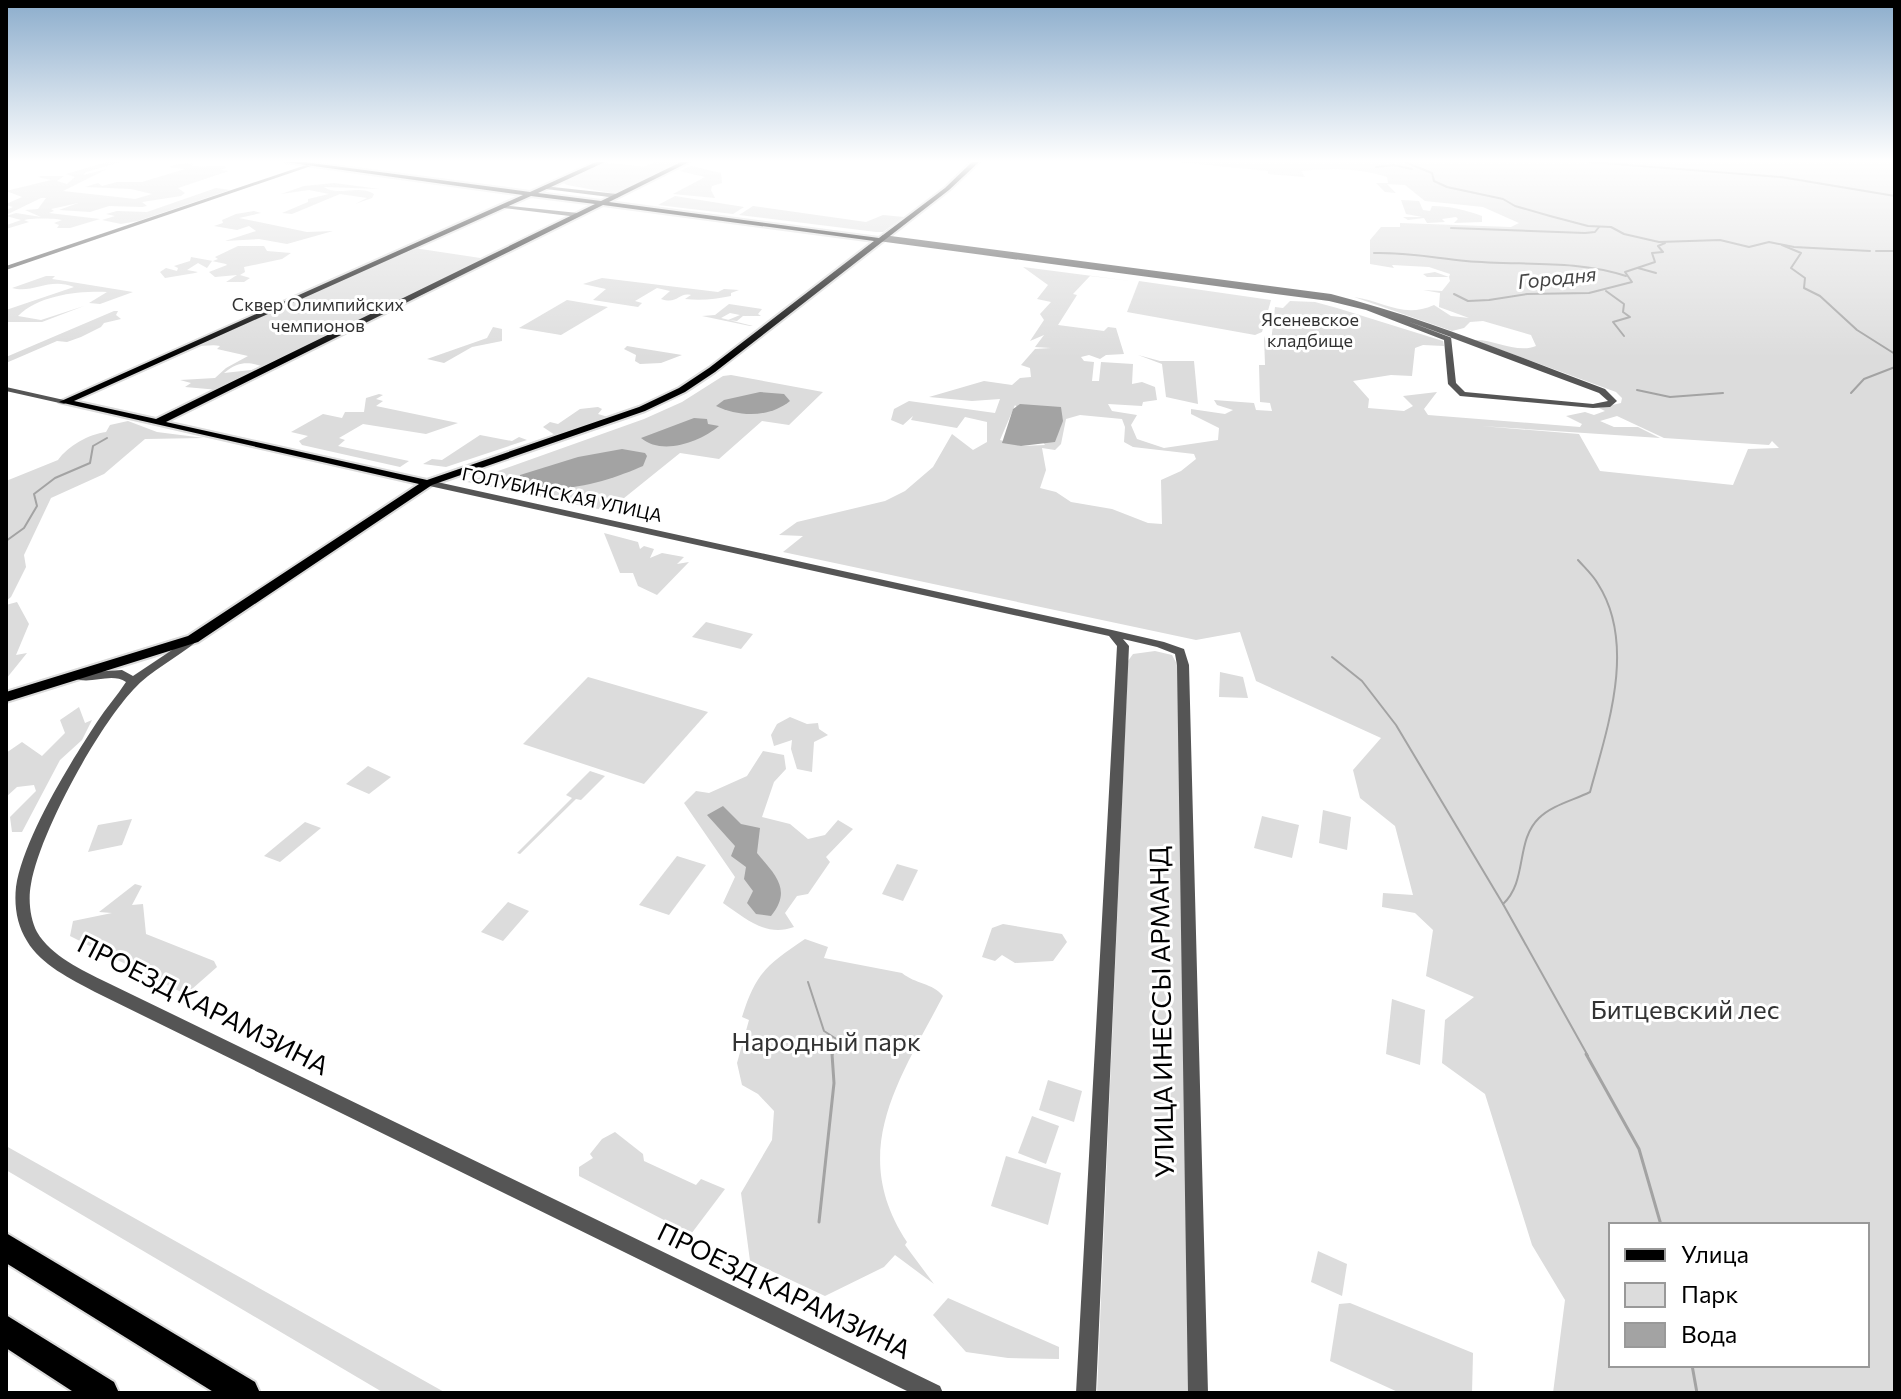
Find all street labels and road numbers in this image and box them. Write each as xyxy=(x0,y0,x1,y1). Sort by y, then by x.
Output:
street label: ГОЛУБИНСКАЯ УЛИЦА xyxy=(460,462,664,526)
street label: УЛИЦА ИНЕССЫ АРМАНД xyxy=(1142,846,1179,1178)
street label: ПРОЕЗД КАРАМЗИНА xyxy=(73,927,334,1081)
street label: ПРОЕЗД КАРАМЗИНА xyxy=(653,1215,916,1364)

